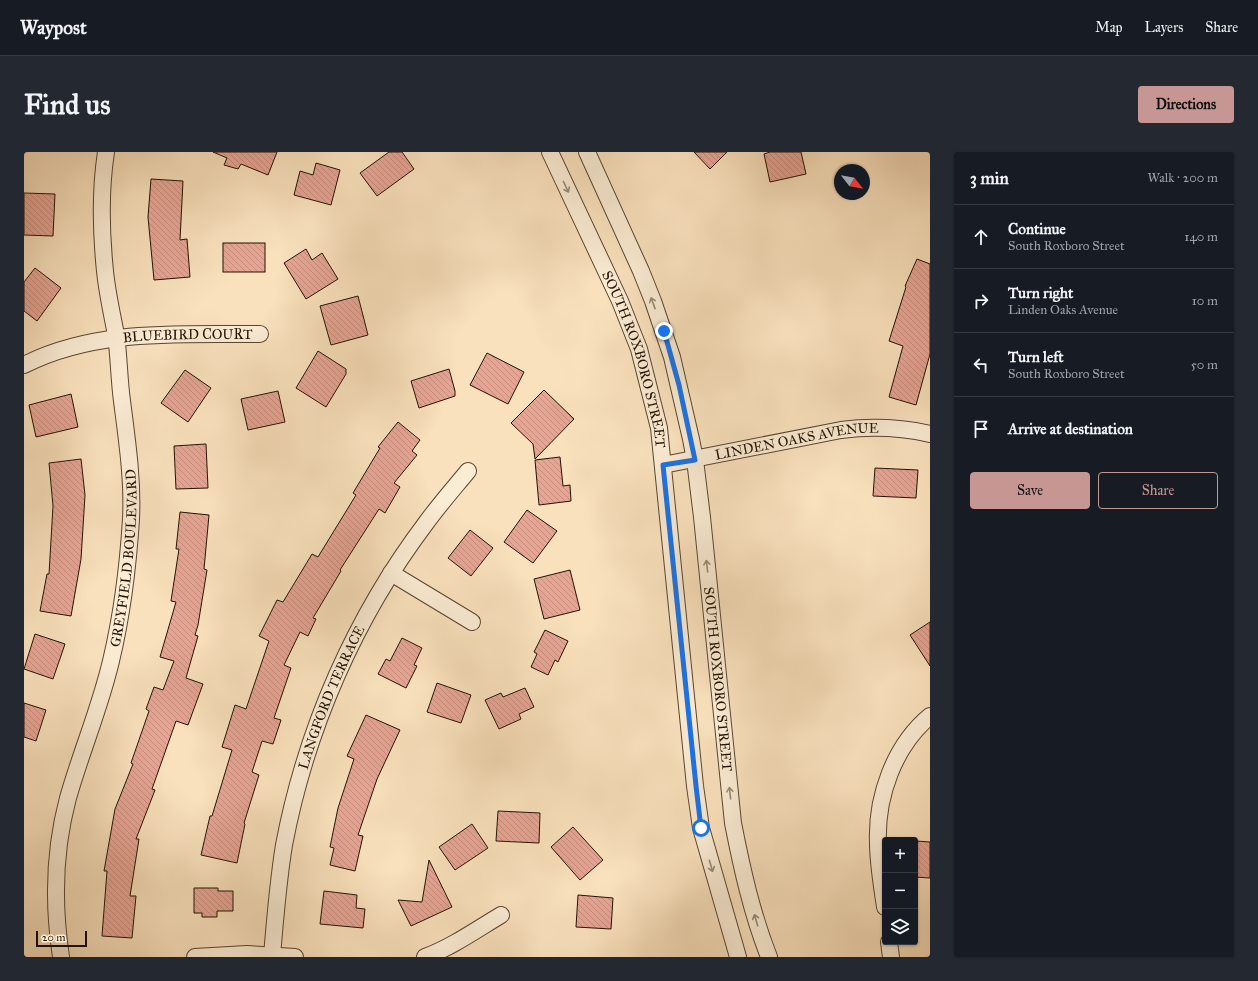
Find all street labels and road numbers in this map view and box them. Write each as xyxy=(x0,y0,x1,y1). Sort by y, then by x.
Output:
street label: SOUTH ROXBORO STREET xyxy=(599,268,669,449)
street label: BLUEBIRD COURT xyxy=(122,326,253,346)
street label: LINDEN OAKS AVENUE xyxy=(713,419,879,463)
street label: GREYFIELD BOULEVARD xyxy=(106,468,140,649)
street label: SOUTH ROXBORO STREET xyxy=(701,586,736,773)
street label: LANGFORD TERRACE xyxy=(294,623,368,771)

